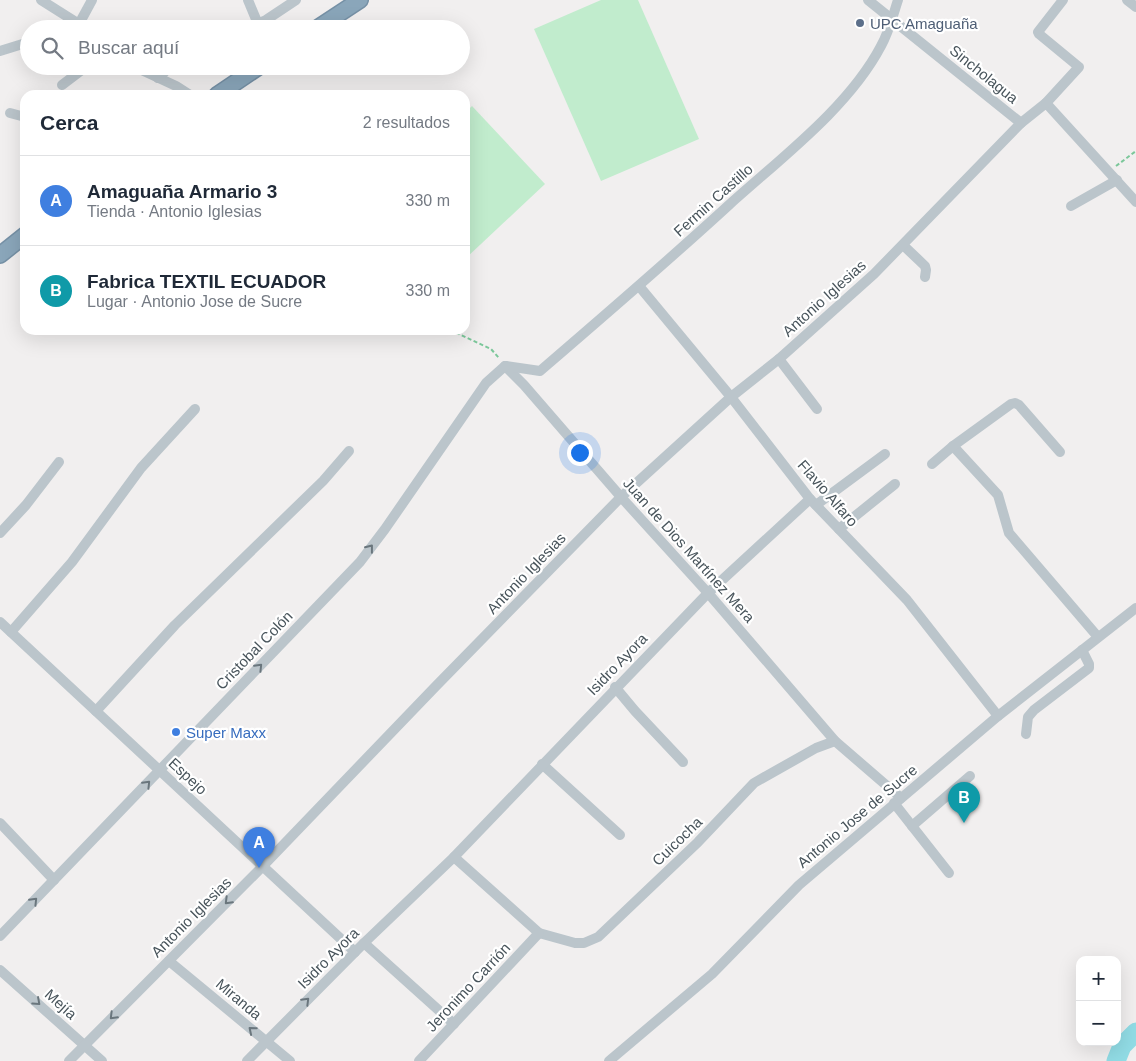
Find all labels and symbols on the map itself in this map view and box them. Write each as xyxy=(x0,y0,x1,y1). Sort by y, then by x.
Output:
place label: UPC Amaguaña xyxy=(870,15,978,32)
marker: UPC Amaguaña xyxy=(854,17,866,29)
street label: Sincholagua xyxy=(947,41,1022,107)
street label: Fermin Castillo xyxy=(670,160,756,240)
street label: Antonio Iglesias xyxy=(779,256,869,340)
your location xyxy=(567,440,593,466)
street label: Flavio Alfaro xyxy=(795,456,861,530)
street label: Juan de Dios Martínez Mera xyxy=(620,474,759,626)
street label: Antonio Iglesias xyxy=(483,529,569,617)
one-way arrow xyxy=(365,545,373,554)
street label: Cristobal Colón xyxy=(212,607,296,693)
street label: Isidro Ayora xyxy=(583,629,651,698)
one-way arrow xyxy=(253,663,262,672)
place label: Super Maxx xyxy=(186,724,267,741)
marker: Super Maxx xyxy=(170,726,182,738)
street label: Espejo xyxy=(165,754,211,798)
street label: Antonio Jose de Sucre xyxy=(794,761,920,871)
one-way arrow xyxy=(141,780,150,789)
pin: B xyxy=(948,782,980,823)
street label: Cuicocha xyxy=(649,813,706,869)
pin: A xyxy=(243,827,275,868)
street label: Antonio Iglesias xyxy=(148,874,234,960)
one-way arrow xyxy=(225,896,234,905)
one-way arrow xyxy=(28,897,37,906)
street label: Isidro Ayora xyxy=(294,924,362,992)
street label: Jeronimo Carrión xyxy=(423,939,513,1035)
street label: Miranda xyxy=(213,975,266,1023)
street label: Mejía xyxy=(42,985,81,1023)
one-way arrow xyxy=(31,997,40,1006)
one-way arrow xyxy=(300,998,309,1007)
one-way arrow xyxy=(110,1011,119,1020)
one-way arrow xyxy=(249,1027,258,1035)

